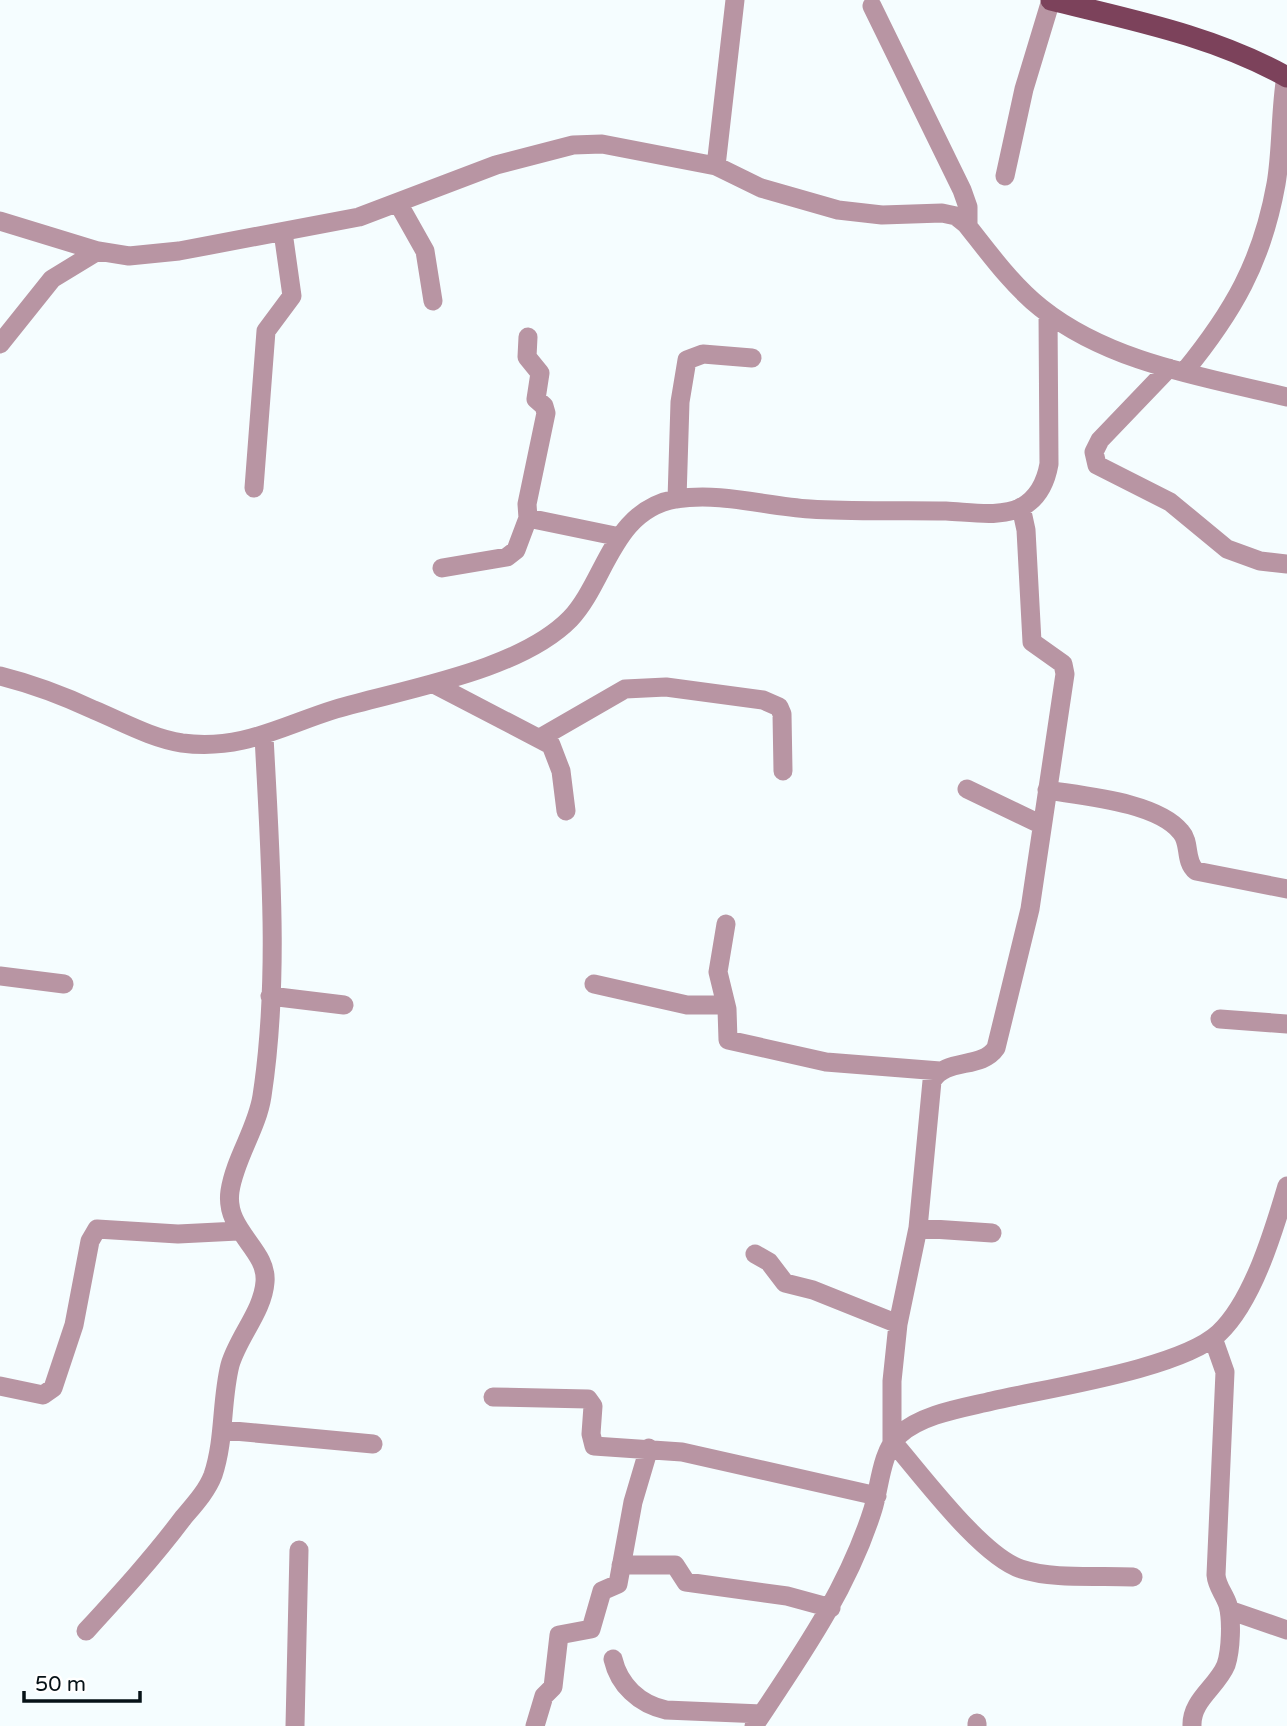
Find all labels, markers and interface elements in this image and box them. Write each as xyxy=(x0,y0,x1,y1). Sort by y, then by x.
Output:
scale bar xyxy=(24,1660,140,1704)
text: 50 m xyxy=(35,1672,86,1697)

